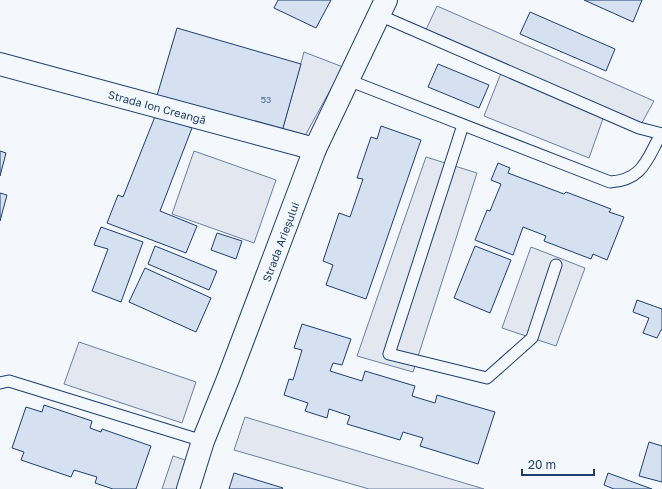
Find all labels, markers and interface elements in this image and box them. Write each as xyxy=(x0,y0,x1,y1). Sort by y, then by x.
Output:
street label: Strada Ion Creangă xyxy=(107,87,208,126)
house number: 53 xyxy=(261,94,271,105)
street label: Strada Arieșului xyxy=(259,200,301,283)
scale bar xyxy=(522,451,594,477)
text: 20 m xyxy=(528,457,556,472)

